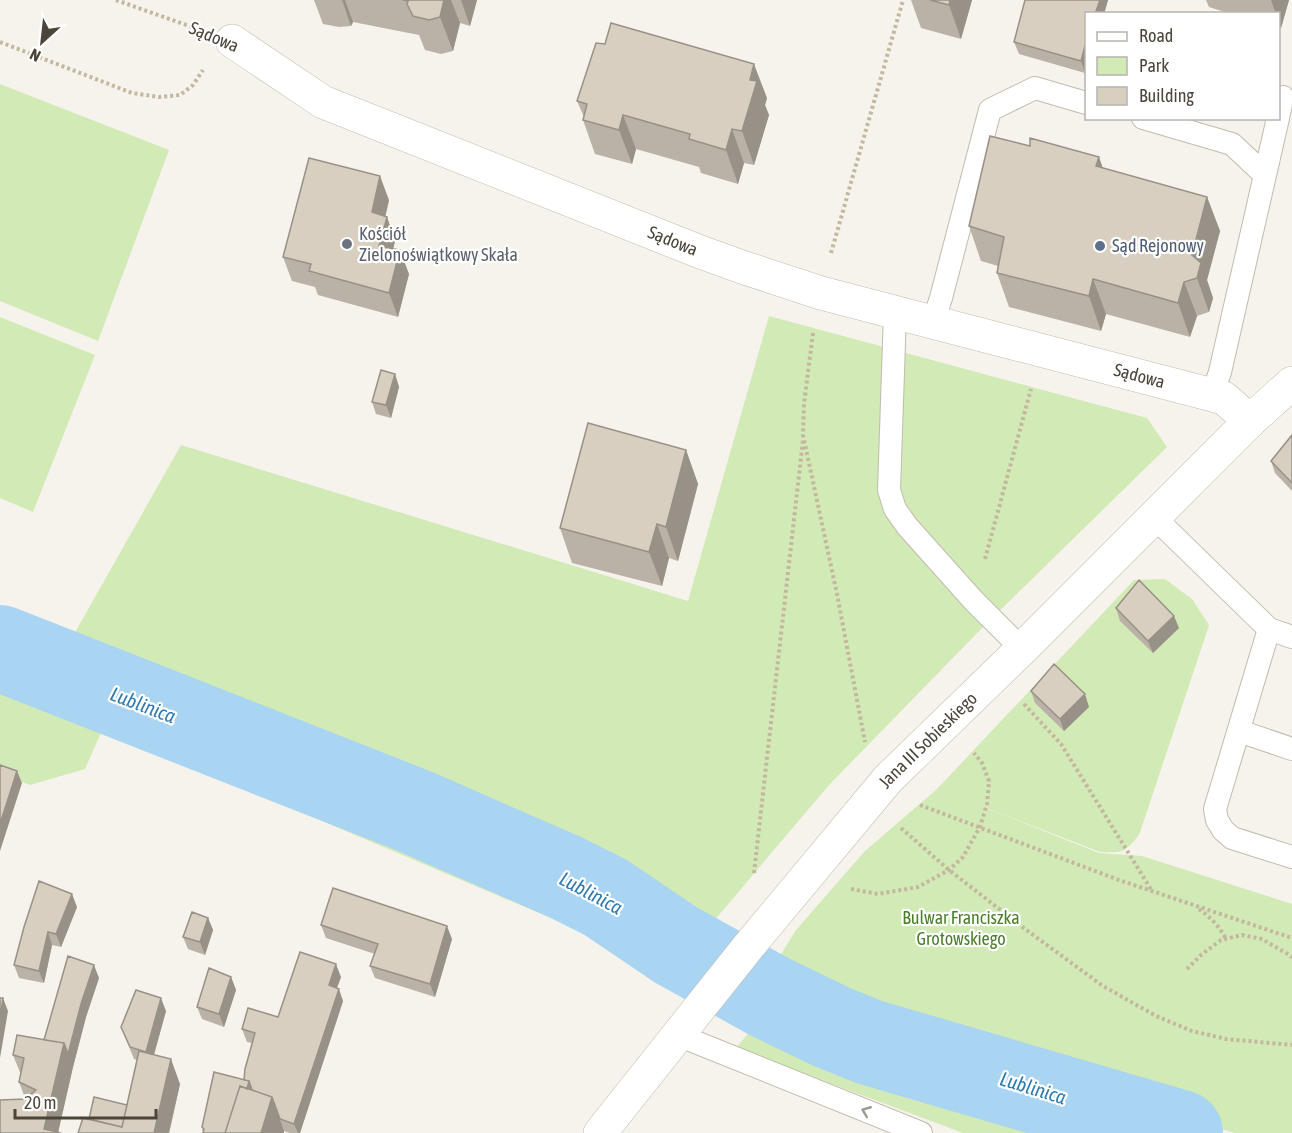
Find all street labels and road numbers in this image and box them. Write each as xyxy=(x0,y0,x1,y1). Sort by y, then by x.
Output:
street label: Sądowa xyxy=(186,17,242,56)
street label: Sądowa xyxy=(645,221,701,260)
street label: Sądowa xyxy=(1112,359,1167,392)
street label: Jana III Sobieskiego xyxy=(874,688,981,792)

